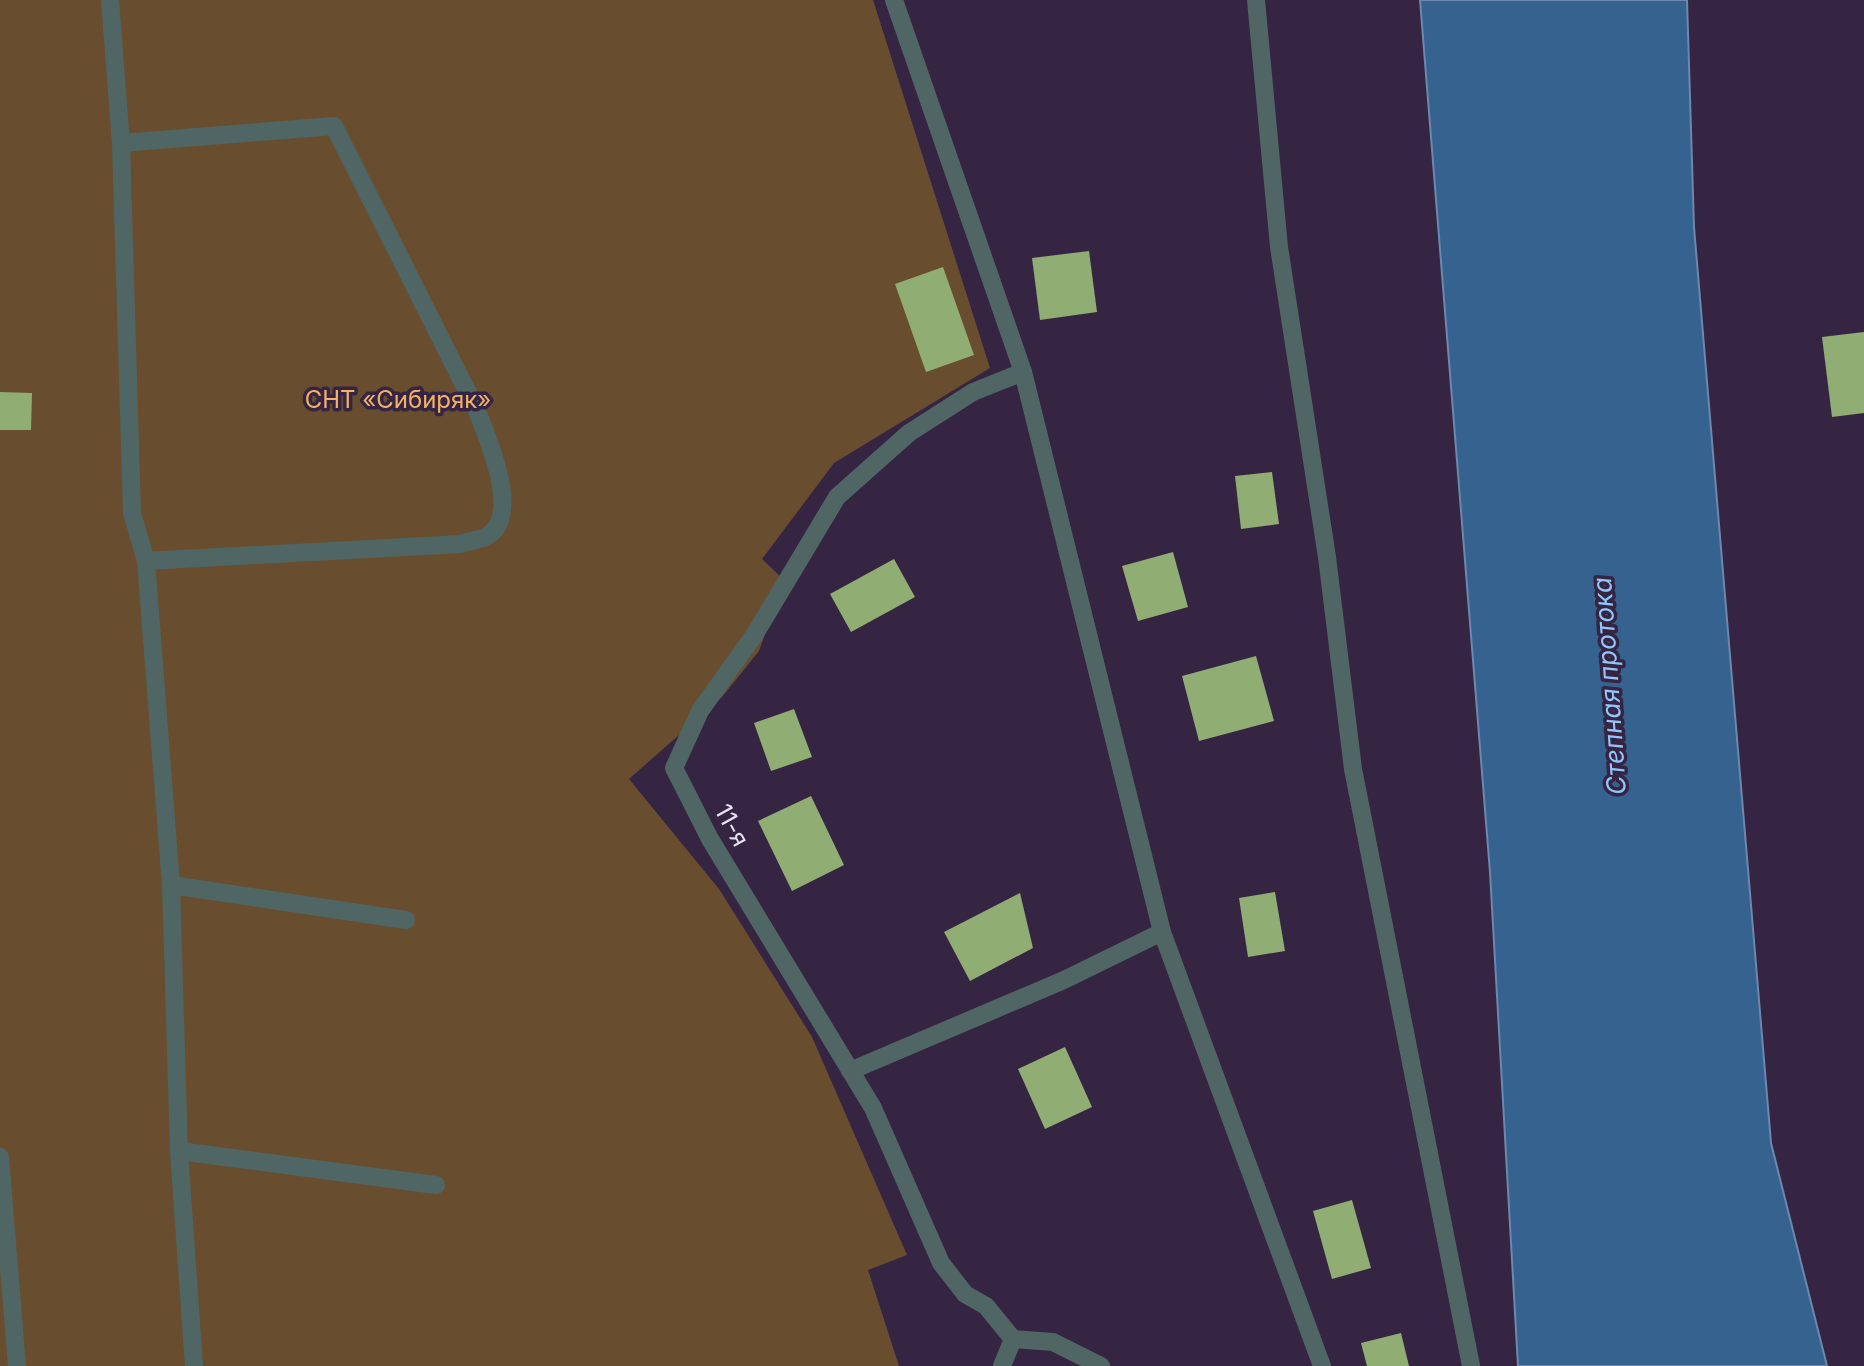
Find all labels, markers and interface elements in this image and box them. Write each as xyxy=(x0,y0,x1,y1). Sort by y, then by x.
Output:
park label: СНТ «Сибиряк» xyxy=(305,385,491,414)
water label: Степная протока xyxy=(1586,576,1632,796)
street label: 11-я xyxy=(709,799,755,851)

